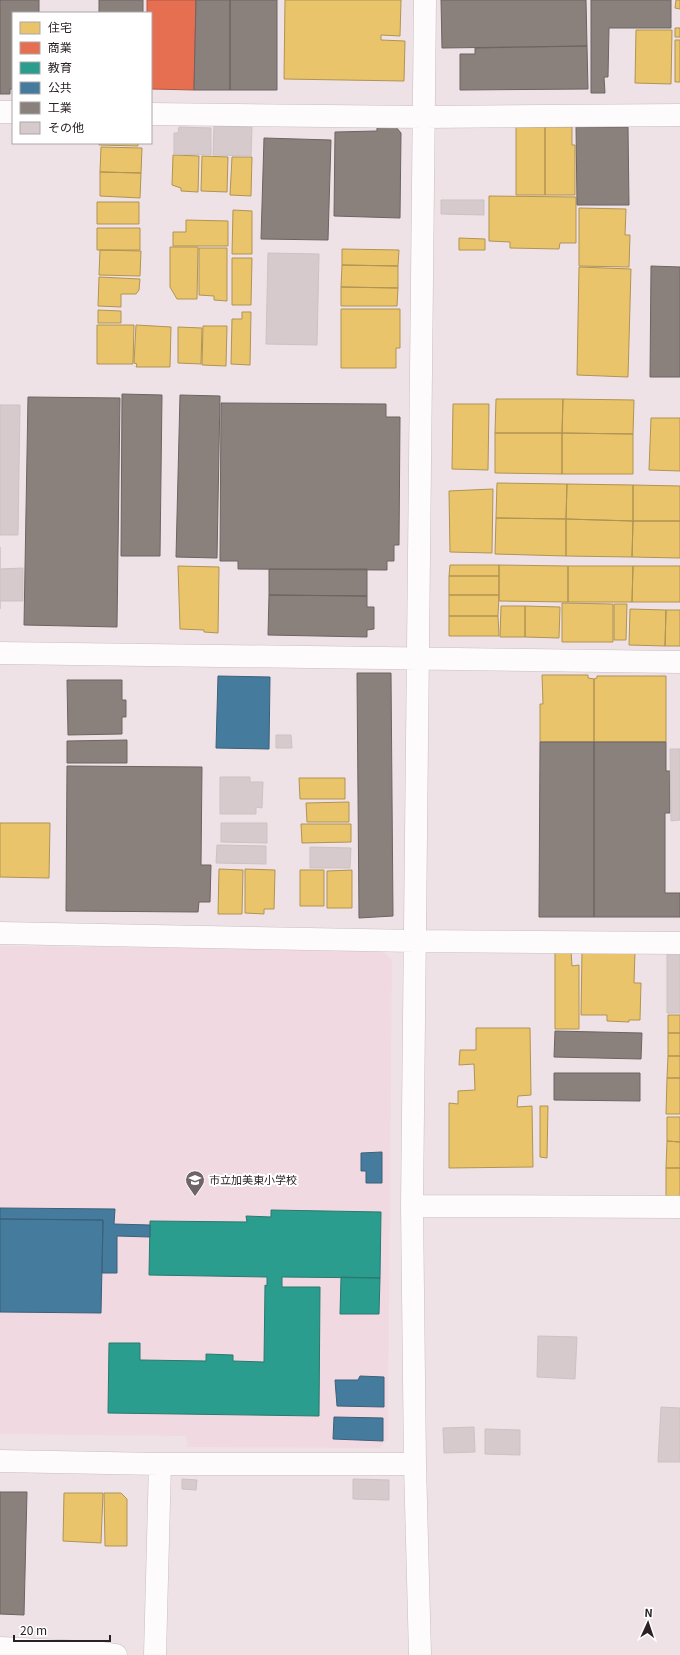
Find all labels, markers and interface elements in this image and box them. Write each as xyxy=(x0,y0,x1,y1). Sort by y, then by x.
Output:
legend xyxy=(12,12,152,144)
text: 住宅 xyxy=(48,18,72,35)
text: 商業 xyxy=(48,38,72,55)
text: 教育 xyxy=(48,58,72,75)
text: 公共 xyxy=(48,78,72,95)
text: 工業 xyxy=(48,98,72,115)
text: その他 xyxy=(48,118,84,135)
school or university icon: 市立加美東小学校 xyxy=(184,1169,206,1197)
place label: 市立加美東小学校 xyxy=(209,1171,297,1187)
north arrow xyxy=(628,1603,668,1643)
text: N xyxy=(644,1604,653,1620)
scale bar xyxy=(14,1617,110,1643)
text: 20 m xyxy=(20,1621,47,1638)

